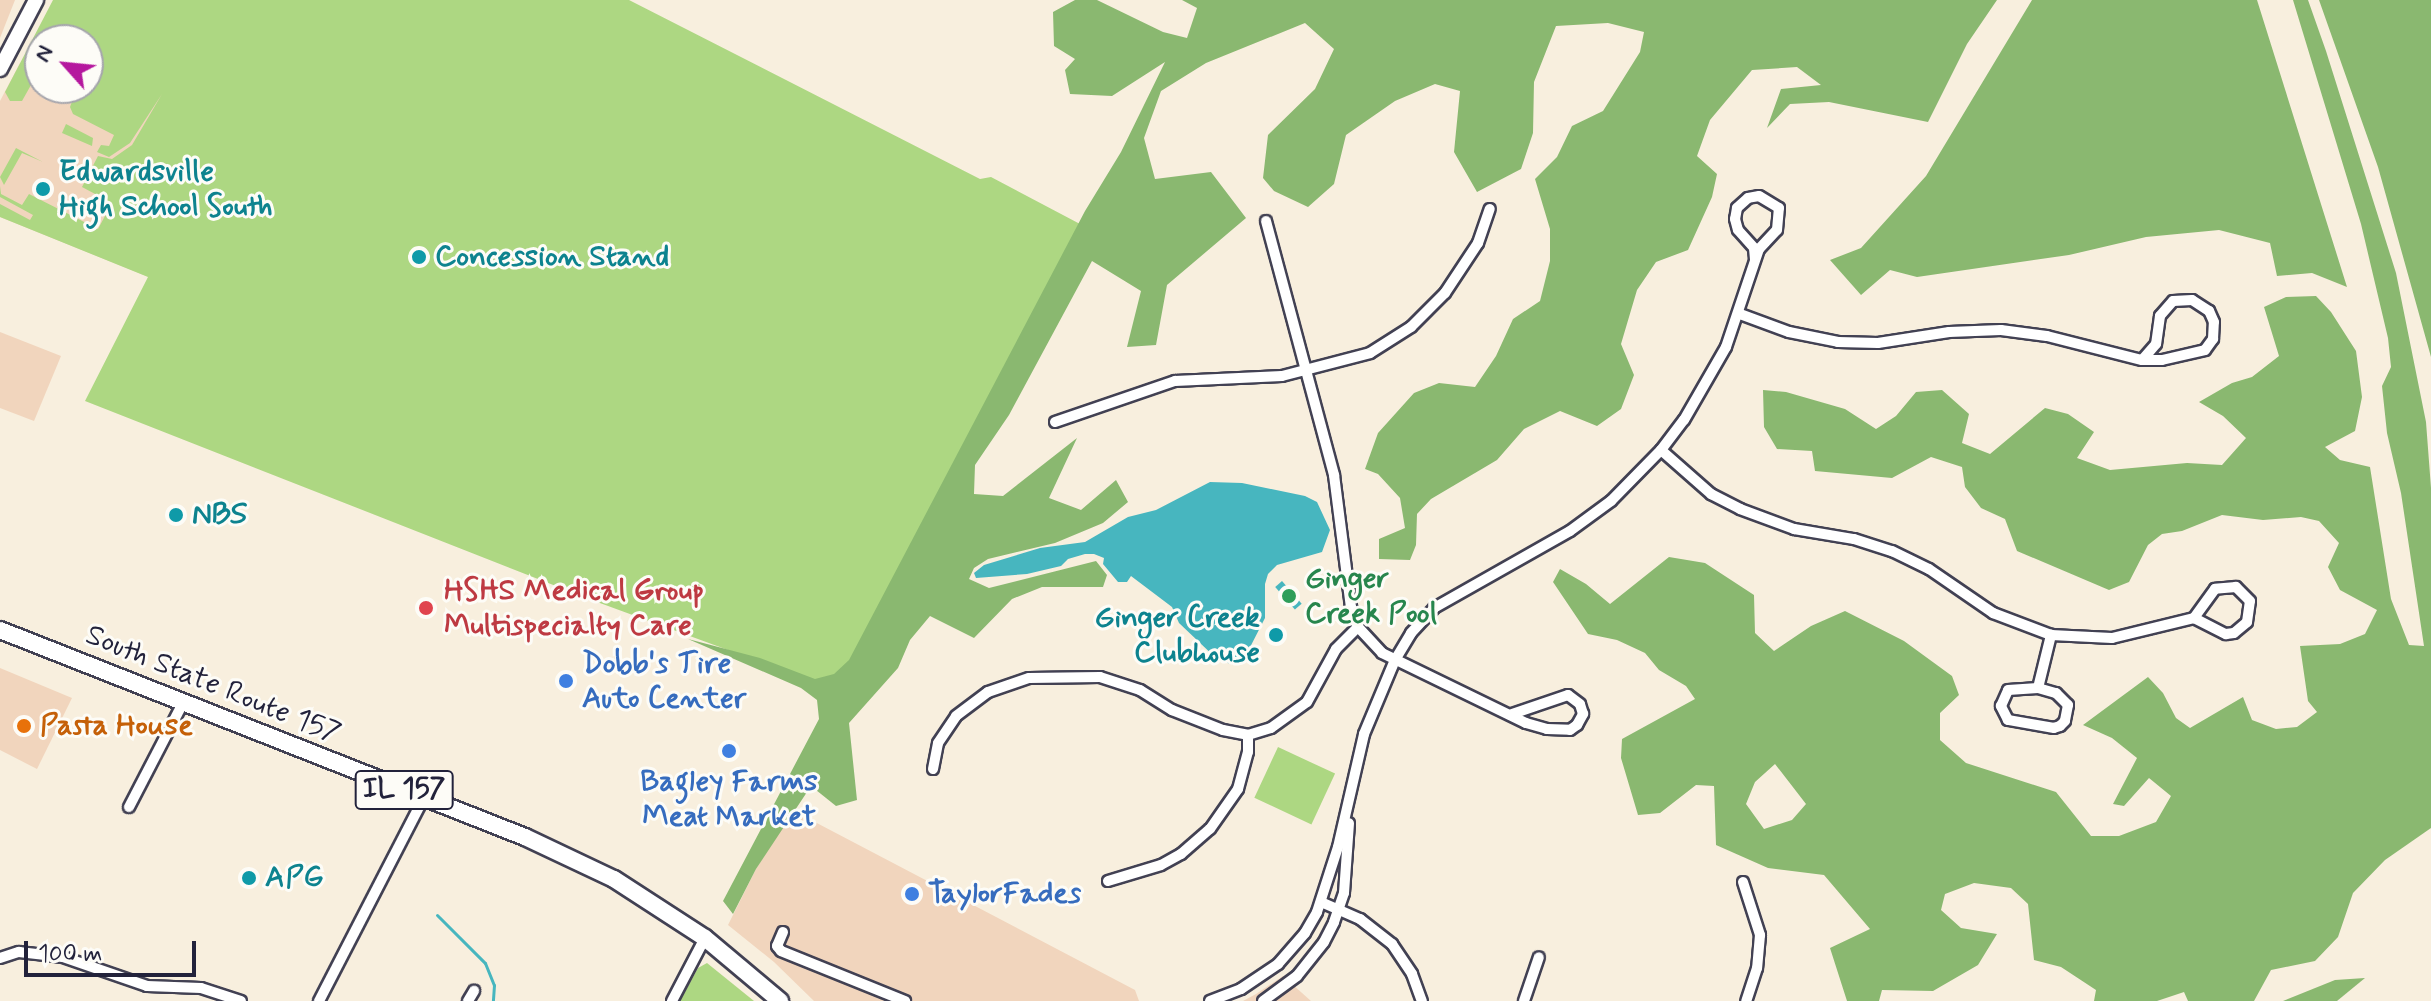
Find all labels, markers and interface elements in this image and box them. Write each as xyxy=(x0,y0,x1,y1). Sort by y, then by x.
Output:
north arrow xyxy=(24,24,104,104)
text: N xyxy=(29,41,60,67)
place label: Edwardsville High School South xyxy=(59,154,272,224)
marker: Edwardsville High School South xyxy=(34,180,52,198)
place label: Concession Stand xyxy=(435,239,669,275)
marker: Concession Stand xyxy=(410,248,428,266)
place label: NBS xyxy=(192,497,247,533)
marker: NBS xyxy=(167,506,185,524)
place label: Ginger Creek Pool xyxy=(1305,561,1434,632)
place label: HSHS Medical Group Multispecialty Care xyxy=(444,573,701,644)
marker: Ginger Creek Pool xyxy=(1280,587,1298,605)
marker: HSHS Medical Group Multispecialty Care xyxy=(415,597,437,619)
place label: Ginger Creek Clubhouse xyxy=(1093,600,1260,670)
street label: South State Route 157 xyxy=(81,618,345,752)
marker: Ginger Creek Clubhouse xyxy=(1267,626,1285,644)
place label: Dobb's Tire Auto Center xyxy=(582,646,741,716)
marker: Dobb's Tire Auto Center xyxy=(557,672,575,690)
place label: Pasta House xyxy=(40,708,187,744)
marker: Pasta House xyxy=(15,717,33,735)
marker: Bagley Farms Meat Market xyxy=(720,742,738,760)
place label: Bagley Farms Meat Market xyxy=(639,764,819,834)
road number: IL 157 xyxy=(354,766,454,814)
place label: APG xyxy=(265,860,323,896)
marker: APG xyxy=(240,869,258,887)
place label: TaylorFades xyxy=(928,876,1081,912)
marker: TaylorFades xyxy=(903,885,921,903)
scale bar xyxy=(28,925,200,975)
text: 100 m xyxy=(38,939,102,970)

